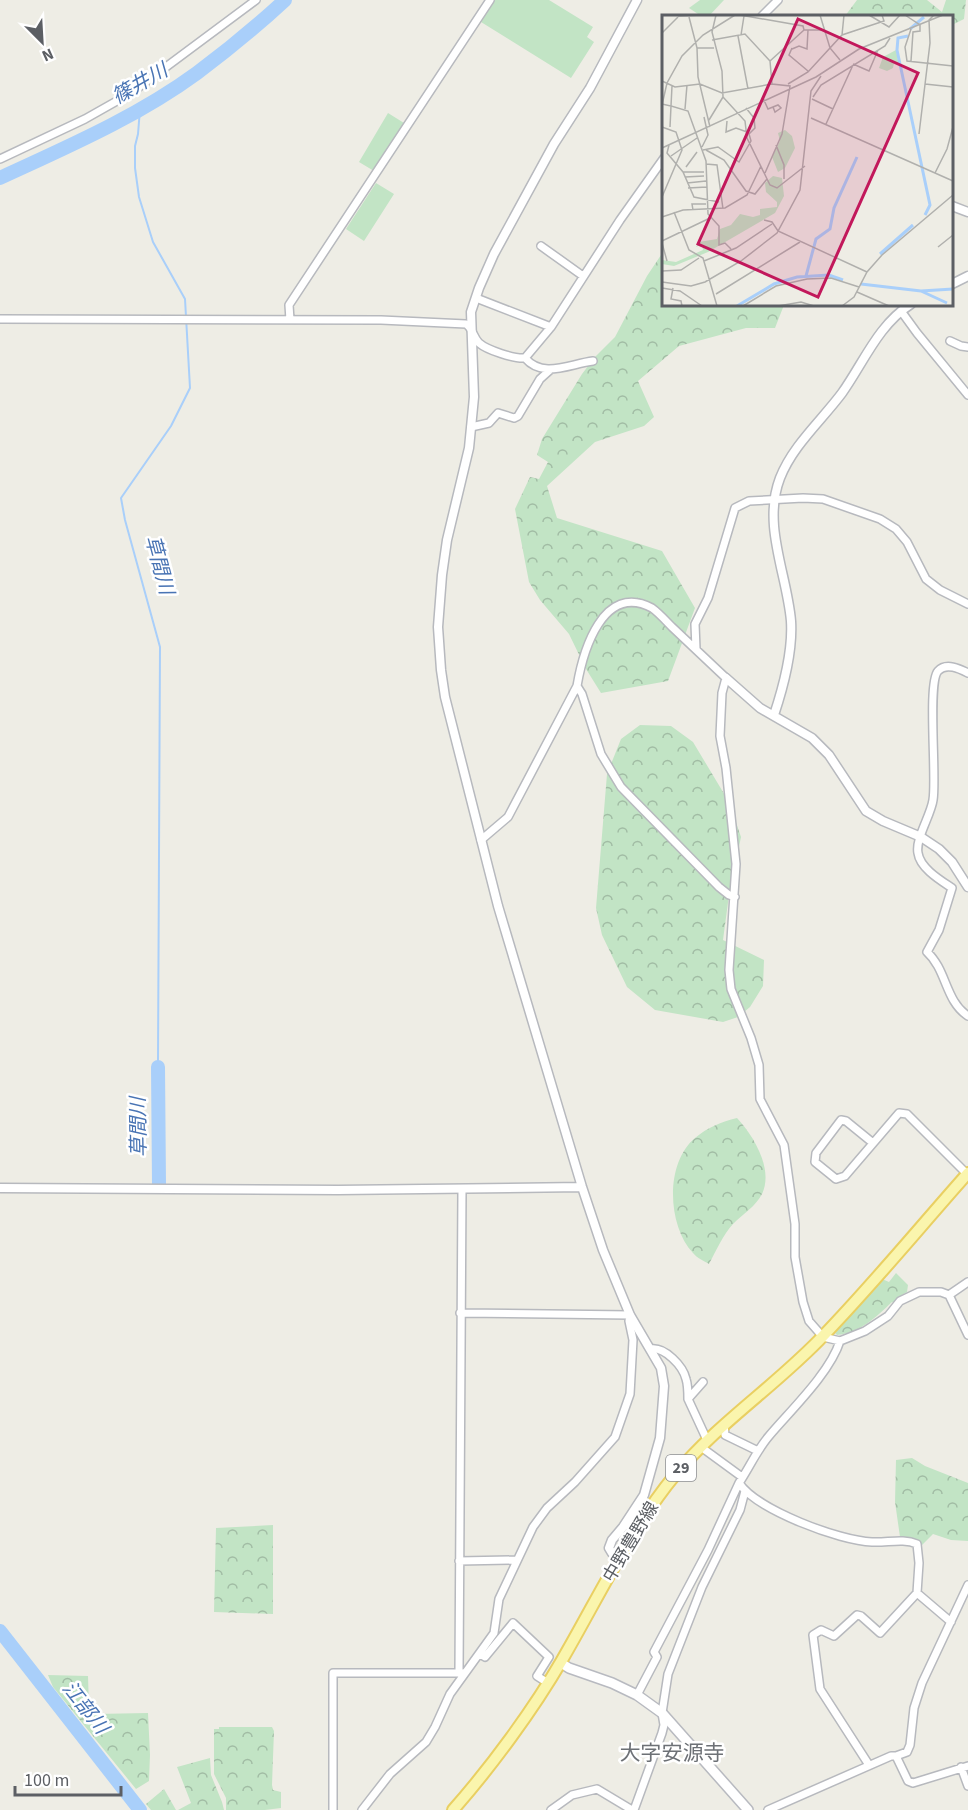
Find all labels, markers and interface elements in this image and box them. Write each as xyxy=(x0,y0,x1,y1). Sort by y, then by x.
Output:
north arrow xyxy=(12,12,72,72)
inset map xyxy=(662,15,953,306)
text: N xyxy=(38,43,57,67)
water label: 篠井川 xyxy=(107,56,175,111)
water label: 草間川 xyxy=(138,532,181,600)
water label: 草間川 xyxy=(124,1095,154,1157)
road number: 29 xyxy=(666,1455,696,1481)
street label: 中野豊野線 xyxy=(597,1497,665,1587)
water label: 江部川 xyxy=(55,1676,116,1742)
district label: 大字安源寺 xyxy=(620,1738,725,1768)
scale bar xyxy=(15,1759,122,1797)
text: 100 m xyxy=(24,1768,69,1793)

